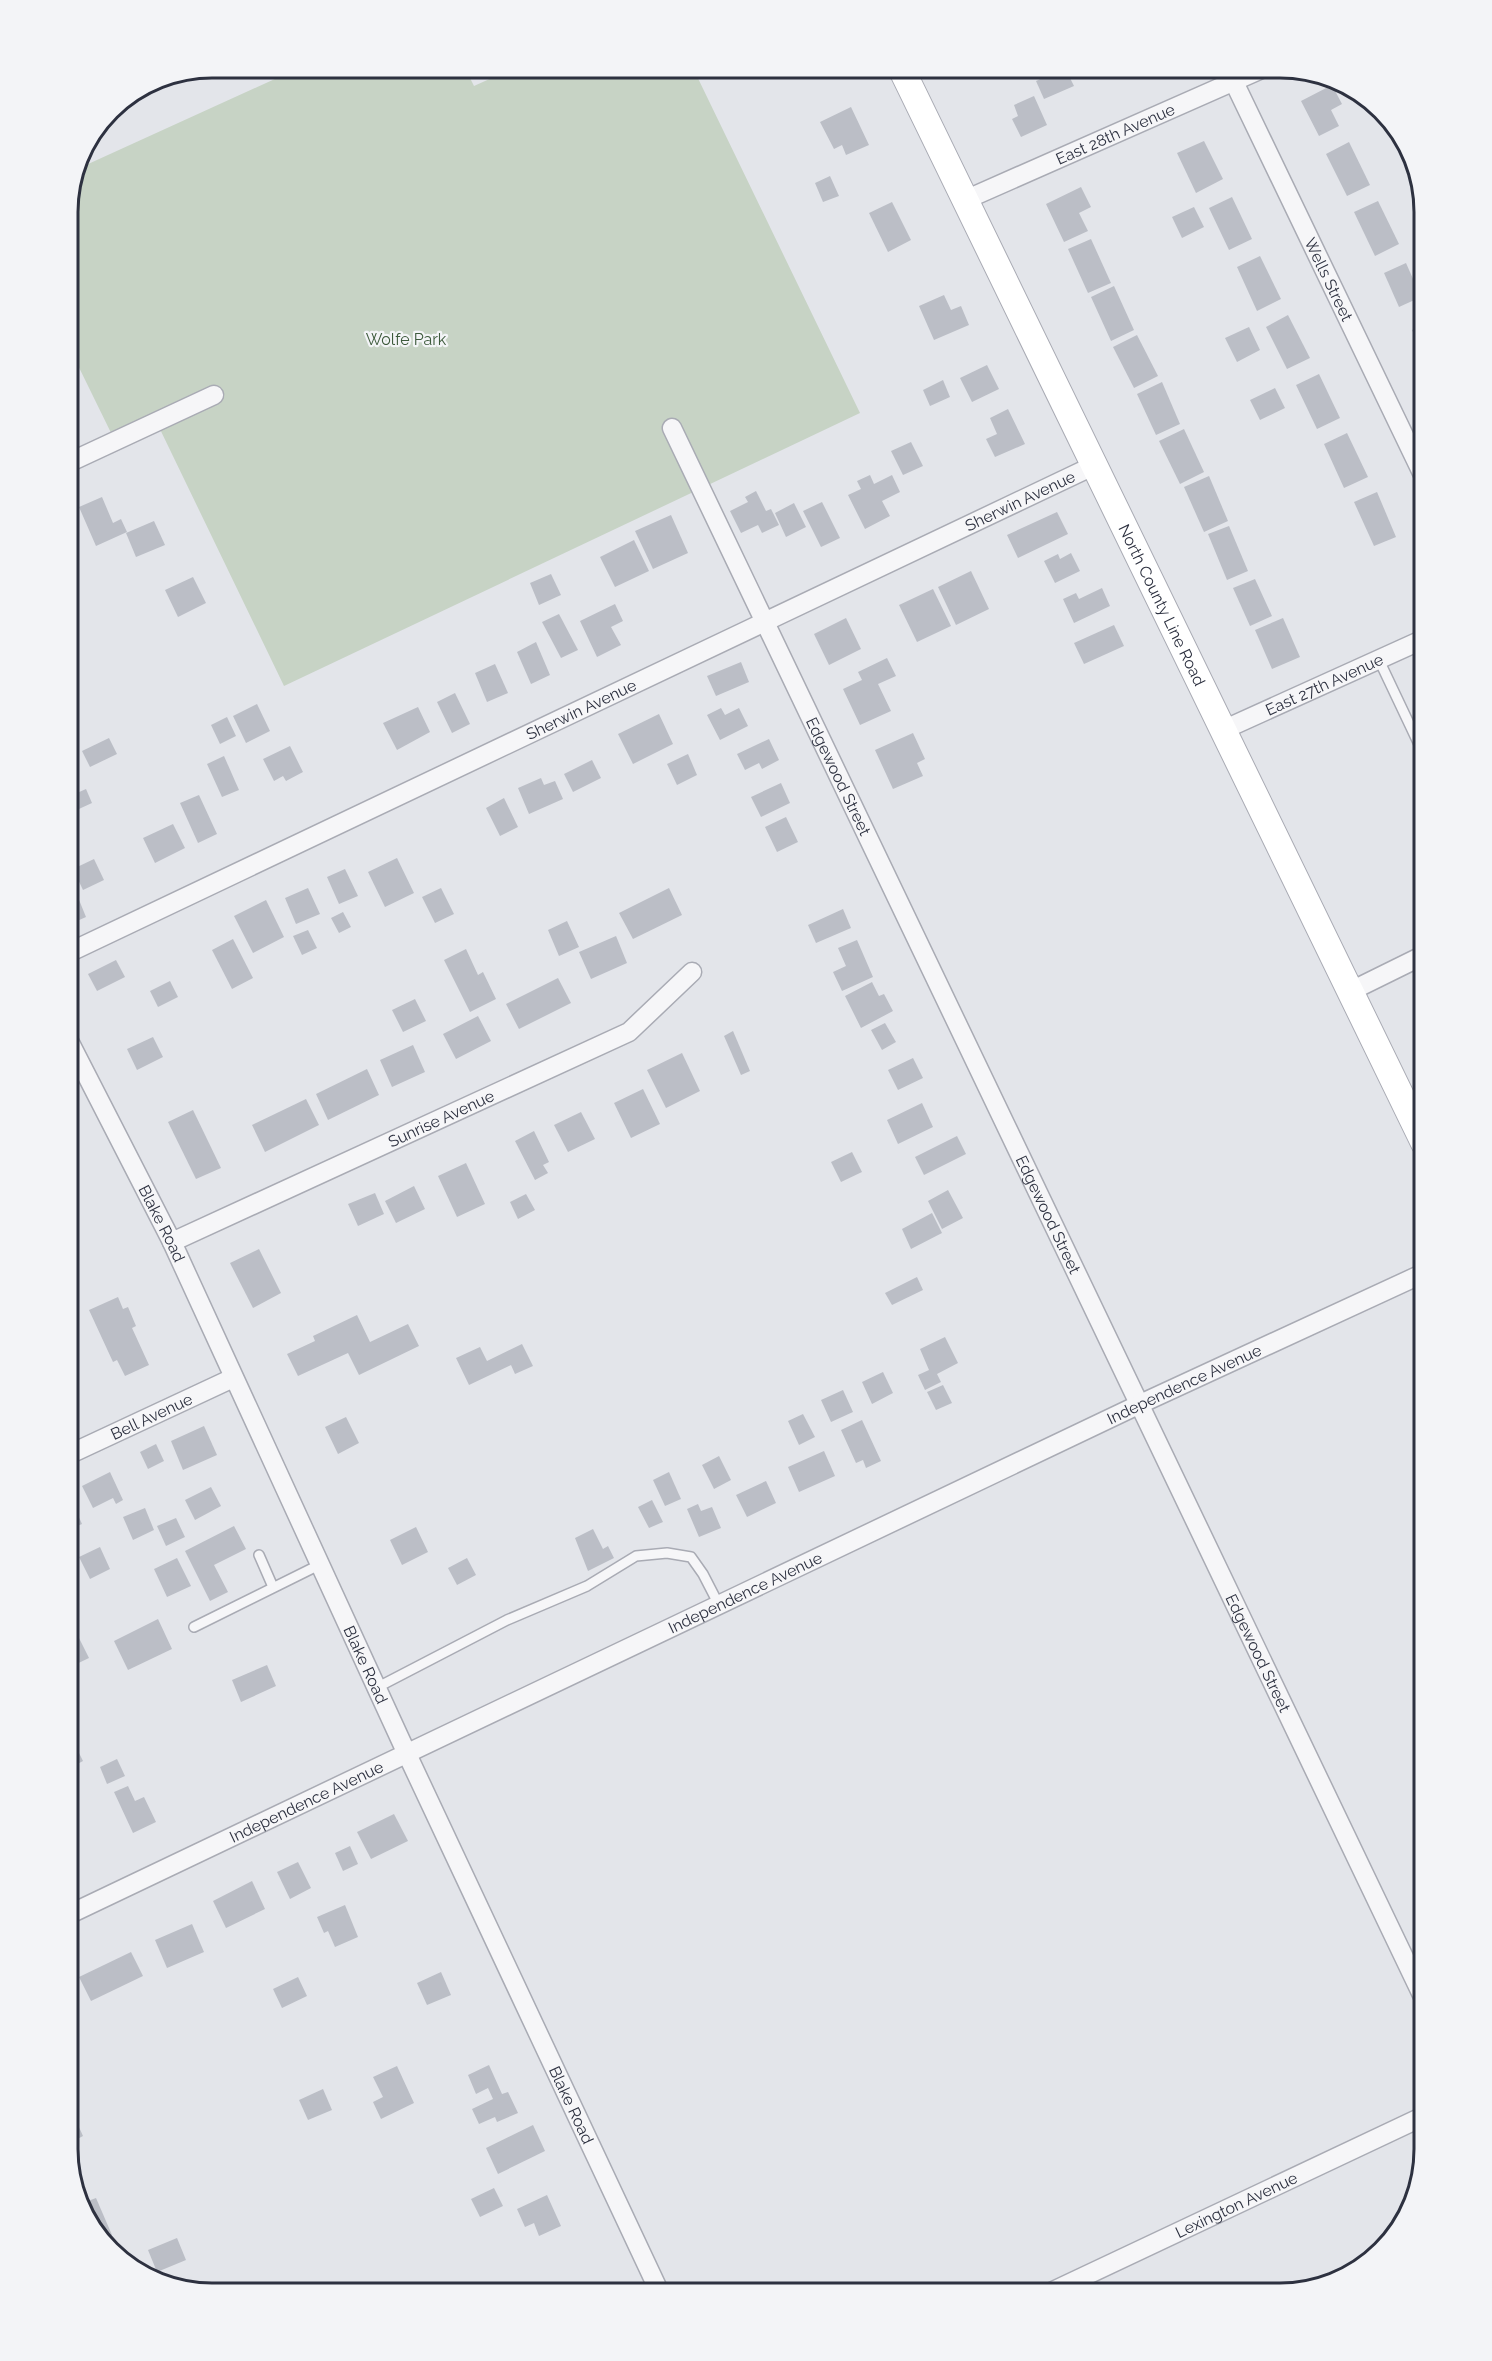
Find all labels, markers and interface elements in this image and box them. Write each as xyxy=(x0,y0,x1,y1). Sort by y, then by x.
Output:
street label: East 28th Avenue xyxy=(1053,99,1177,168)
street label: Wells Street xyxy=(1301,235,1357,325)
park label: Wolfe Park xyxy=(366,330,447,349)
street label: Sherwin Avenue xyxy=(962,466,1078,535)
street label: North County Line Road xyxy=(1115,521,1210,689)
street label: East 27th Avenue xyxy=(1262,649,1386,719)
street label: Sherwin Avenue xyxy=(523,675,639,743)
street label: Edgewood Street xyxy=(802,714,875,839)
street label: Sunrise Avenue xyxy=(385,1086,497,1151)
street label: Edgewood Street xyxy=(1012,1152,1085,1277)
street label: Blake Road xyxy=(135,1182,189,1265)
street label: Independence Avenue xyxy=(1104,1340,1264,1428)
street label: Bell Avenue xyxy=(107,1389,195,1443)
street label: Independence Avenue xyxy=(665,1548,825,1637)
street label: Edgewood Street xyxy=(1222,1591,1295,1716)
street label: Blake Road xyxy=(340,1623,392,1707)
street label: Independence Avenue xyxy=(226,1757,386,1846)
street label: Blake Road xyxy=(545,2063,598,2147)
street label: Lexington Avenue xyxy=(1172,2168,1300,2242)

